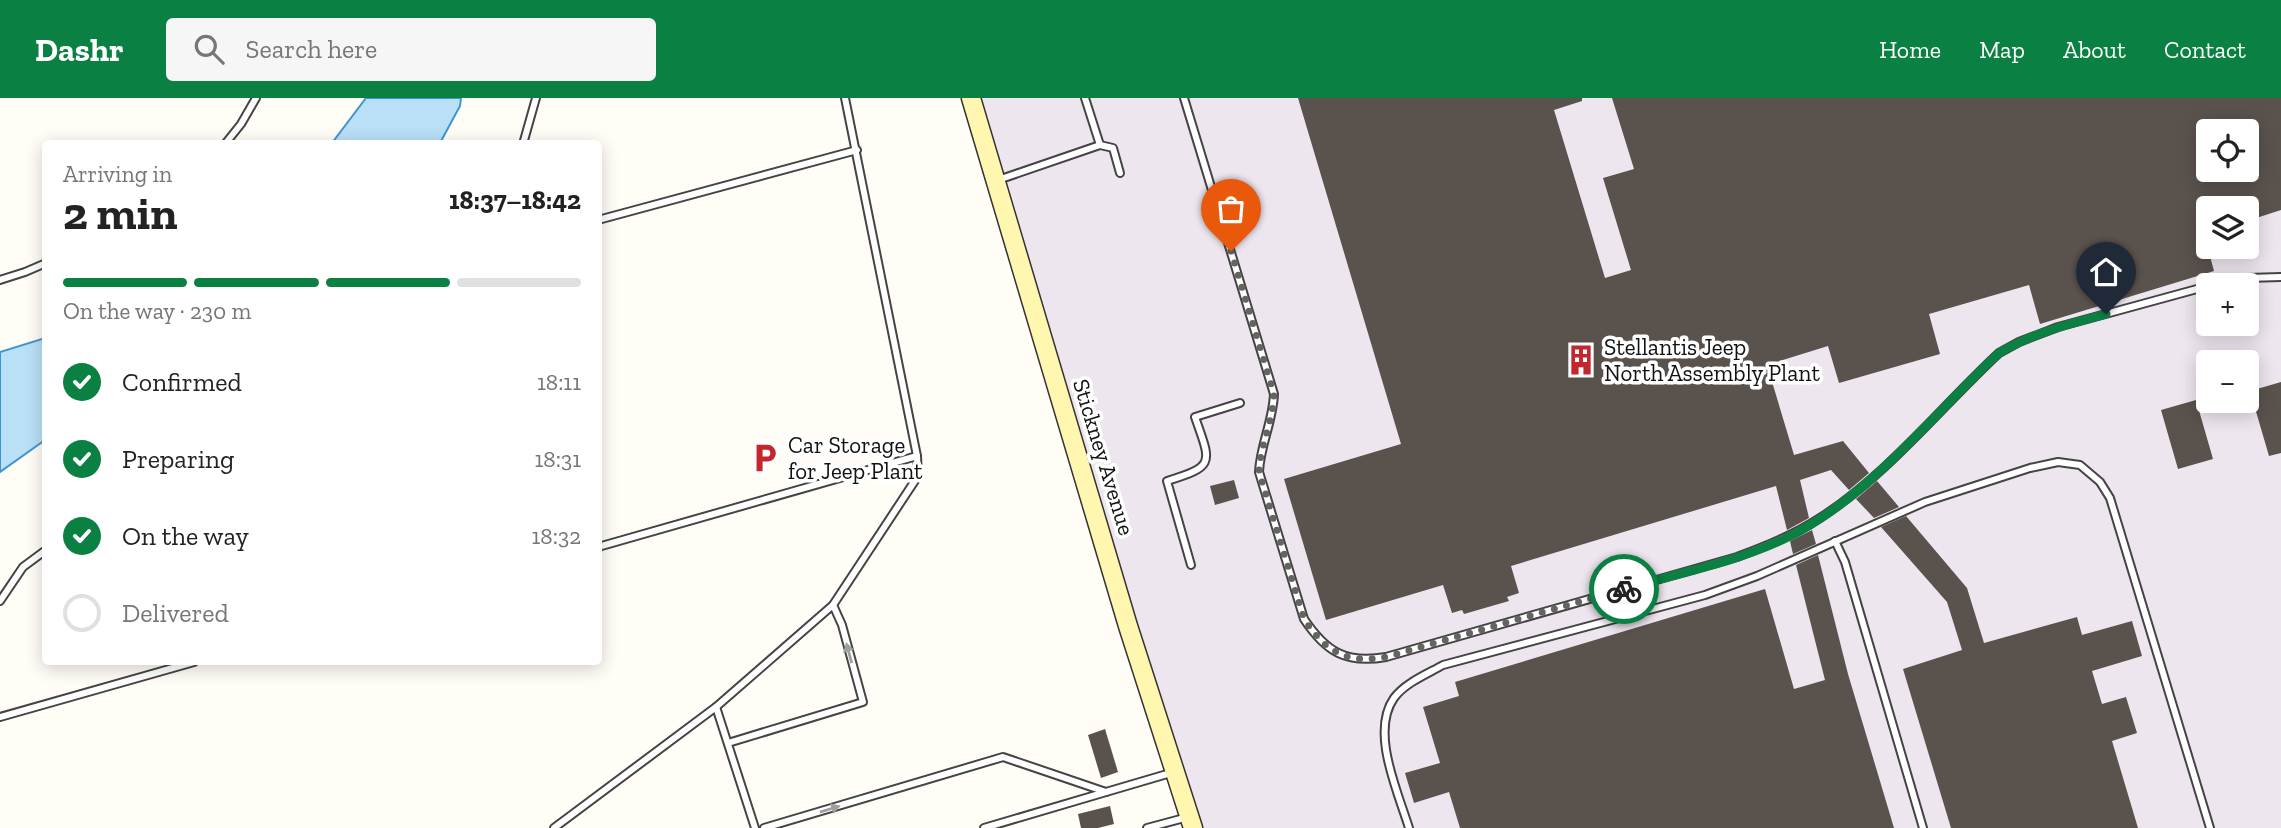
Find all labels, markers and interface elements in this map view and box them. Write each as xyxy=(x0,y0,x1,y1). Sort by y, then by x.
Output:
search box xyxy=(166,18,656,81)
text: Dashr xyxy=(35,30,124,69)
icon: search xyxy=(190,30,228,68)
text: Search here xyxy=(246,33,377,65)
text: Home xyxy=(1879,35,1941,64)
text: Map xyxy=(1979,35,2025,64)
text: About xyxy=(2063,35,2126,64)
text: Contact xyxy=(2164,35,2246,64)
map controls xyxy=(2196,119,2259,413)
button: locate xyxy=(2196,119,2259,182)
text: Arriving in xyxy=(63,160,172,188)
pin xyxy=(1201,179,1261,251)
text: 18:37–18:42 xyxy=(449,184,581,216)
text: 2 min xyxy=(63,186,178,241)
icon: bag xyxy=(1212,190,1250,228)
button: layers xyxy=(2196,196,2259,259)
pin xyxy=(2076,242,2136,314)
icon: home xyxy=(2087,253,2125,291)
button: + xyxy=(2196,273,2259,336)
text: On the way · 230 m xyxy=(63,297,251,325)
place label: Stellantis Jeep North Assembly Plant xyxy=(1604,333,1820,387)
building icon: Stellantis Jeep North Assembly Plant xyxy=(1564,343,1598,377)
button: − xyxy=(2196,350,2259,413)
icon: check xyxy=(63,363,101,401)
text: Confirmed xyxy=(122,366,242,398)
text: 18:11 xyxy=(537,368,581,396)
street label: Stickney Avenue xyxy=(1067,375,1141,539)
place label: Car Storage for Jeep Plant xyxy=(788,431,923,485)
icon: check xyxy=(63,440,101,478)
parking icon: Car Storage for Jeep Plant xyxy=(748,441,782,475)
text: Preparing xyxy=(122,443,234,475)
text: 18:31 xyxy=(535,445,581,473)
icon: check xyxy=(63,517,101,555)
text: On the way xyxy=(122,520,249,552)
text: 18:32 xyxy=(532,522,581,550)
courier xyxy=(1589,554,1659,624)
icon: bike xyxy=(1605,570,1643,608)
text: Delivered xyxy=(122,597,229,629)
one-way arrow xyxy=(843,642,854,664)
one-way arrow xyxy=(820,803,841,813)

